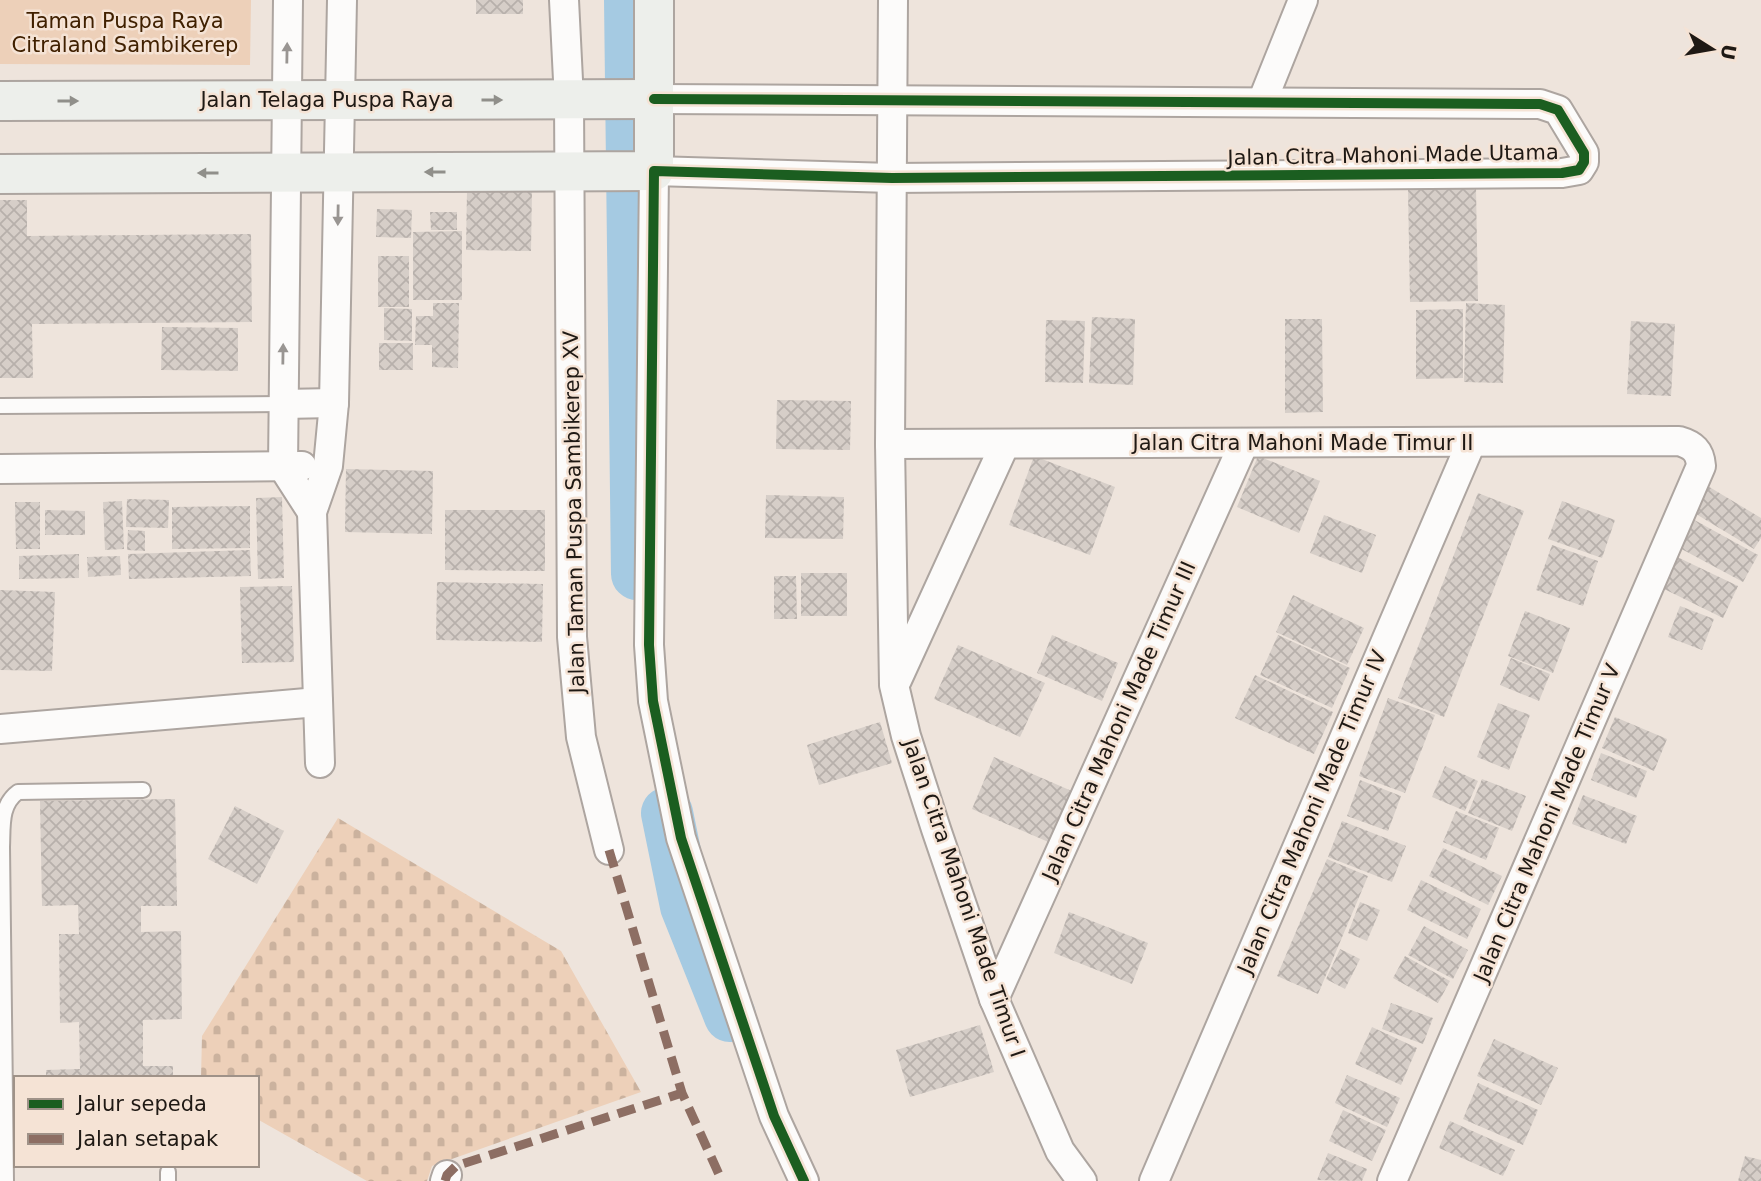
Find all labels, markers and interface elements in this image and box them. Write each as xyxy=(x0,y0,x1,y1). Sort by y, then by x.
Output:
park label: Taman Puspa Raya Citraland Sambikerep xyxy=(12,9,238,57)
north arrow xyxy=(1677,14,1747,84)
one-way arrow xyxy=(281,42,293,64)
text: U xyxy=(1716,43,1741,62)
street label: Jalan Telaga Puspa Raya xyxy=(198,88,454,112)
one-way arrow xyxy=(481,94,503,106)
one-way arrow xyxy=(57,95,79,107)
street label: Jalan Citra Mahoni Made Utama xyxy=(1225,140,1559,170)
one-way arrow xyxy=(424,166,446,178)
one-way arrow xyxy=(196,167,218,179)
one-way arrow xyxy=(333,204,344,226)
street label: Jalan Taman Puspa Sambikerep XV xyxy=(559,330,589,696)
one-way arrow xyxy=(277,343,289,365)
street label: Jalan Citra Mahoni Made Timur II xyxy=(1130,431,1474,455)
street label: Jalan Citra Mahoni Made Timur III xyxy=(1037,558,1201,886)
street label: Jalan Citra Mahoni Made Timur IV xyxy=(1232,646,1392,979)
street label: Jalan Citra Mahoni Made Timur V xyxy=(1468,660,1625,987)
street label: Jalan Citra Mahoni Made Timur I xyxy=(897,734,1030,1060)
legend xyxy=(14,1076,259,1167)
text: Jalur sepeda xyxy=(75,1092,207,1116)
text: Jalan setapak xyxy=(75,1127,219,1151)

